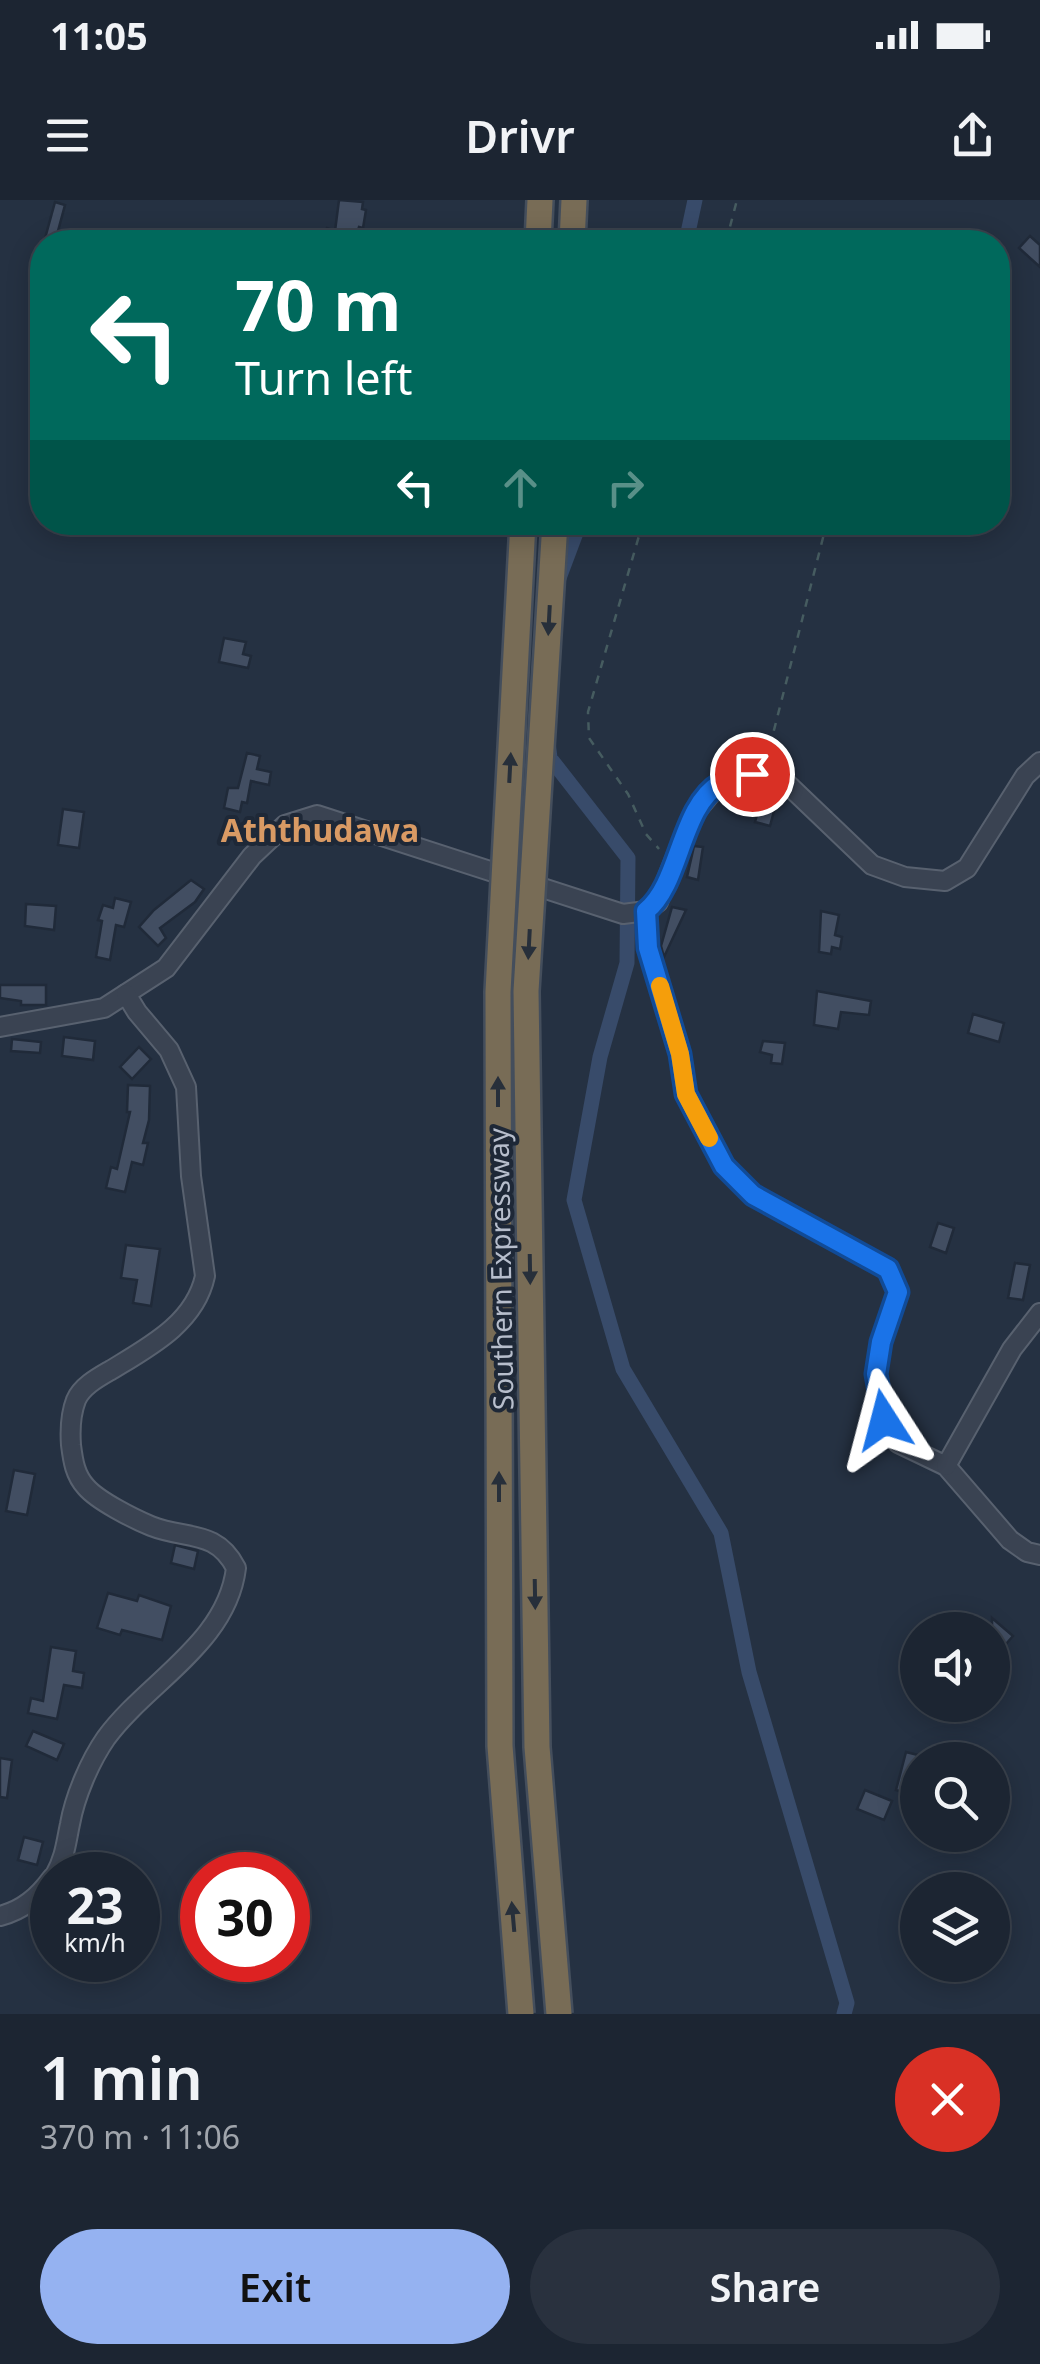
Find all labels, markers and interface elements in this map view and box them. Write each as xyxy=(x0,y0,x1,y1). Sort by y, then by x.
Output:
text: 11:05 xyxy=(50,9,148,61)
text: Drivr xyxy=(465,105,575,166)
icon: menu xyxy=(40,108,95,163)
icon: share xyxy=(945,108,1000,163)
text: 70 m xyxy=(235,256,402,352)
icon: left xyxy=(70,270,200,400)
text: Turn left xyxy=(235,347,412,408)
icon: left xyxy=(388,460,443,515)
icon: ahead xyxy=(493,460,548,515)
icon: right xyxy=(598,460,653,515)
one-way arrow xyxy=(541,604,557,636)
pin xyxy=(710,732,795,817)
icon: arrive xyxy=(725,747,780,802)
one-way arrow xyxy=(502,751,518,783)
district label: Aththudawa xyxy=(221,808,419,851)
one-way arrow xyxy=(521,929,537,961)
one-way arrow xyxy=(490,1076,506,1108)
street label: Southern Expressway xyxy=(479,1127,521,1410)
one-way arrow xyxy=(522,1254,538,1286)
position arrow xyxy=(832,1368,936,1472)
one-way arrow xyxy=(491,1471,507,1503)
one-way arrow xyxy=(527,1579,543,1611)
map controls xyxy=(900,1612,1010,1982)
button: sound xyxy=(900,1612,1010,1722)
button: search xyxy=(900,1742,1010,1852)
speed limit sign: 30 xyxy=(180,1852,310,1982)
text: 23 xyxy=(66,1871,124,1939)
button: layers xyxy=(900,1872,1010,1982)
one-way arrow xyxy=(505,1900,521,1932)
text: km/h xyxy=(64,1925,126,1959)
text: 1 min xyxy=(40,2036,203,2118)
button: close xyxy=(895,2047,1000,2152)
text: 370 m · 11:06 xyxy=(40,2115,240,2158)
button: Exit xyxy=(40,2229,510,2344)
button: Share xyxy=(530,2229,1000,2344)

